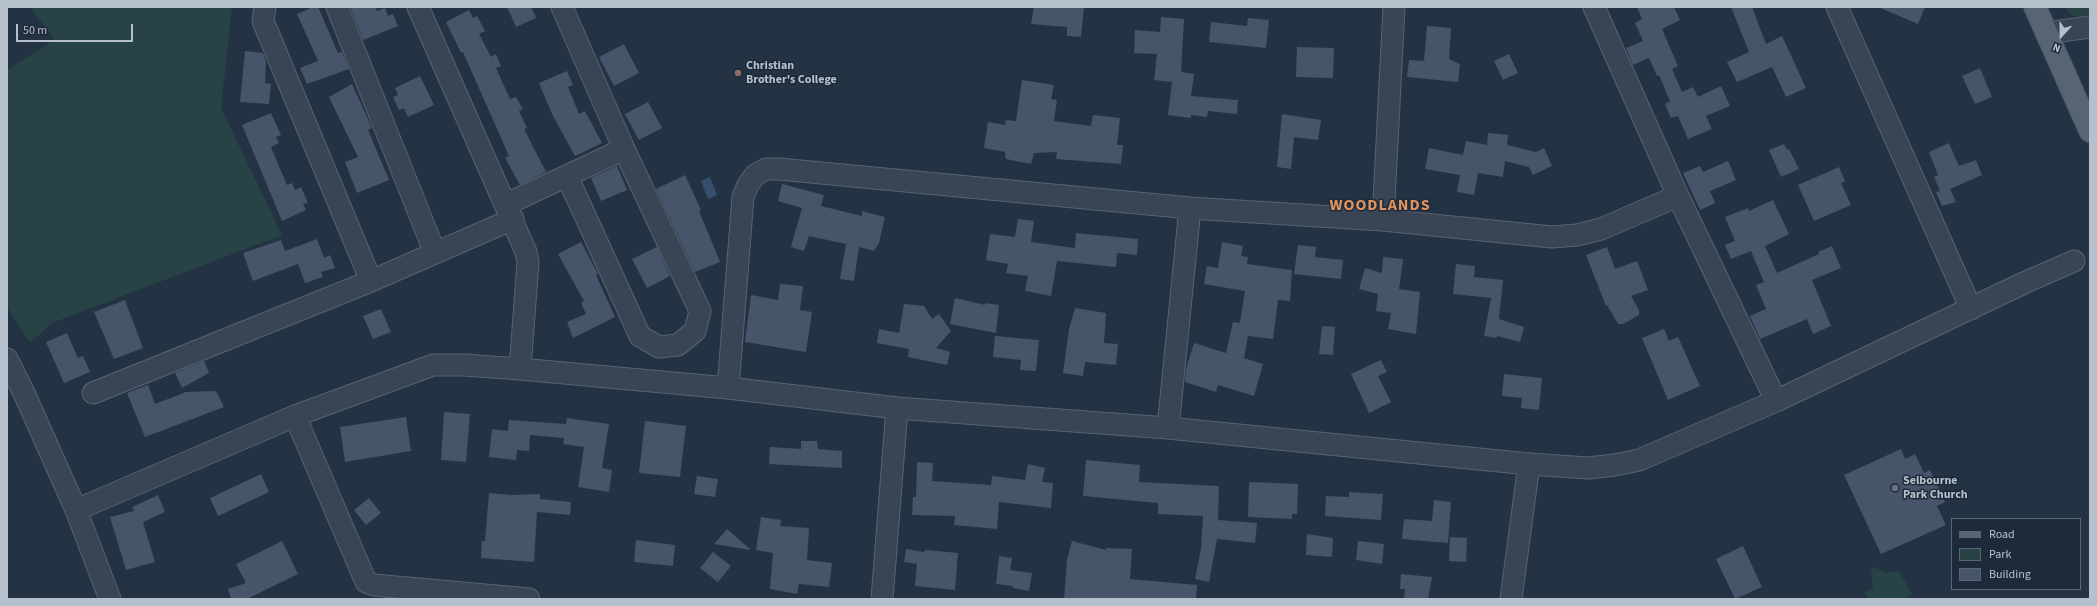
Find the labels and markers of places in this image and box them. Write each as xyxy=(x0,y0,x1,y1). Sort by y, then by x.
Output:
place label: Christian Brother's College xyxy=(746,59,837,87)
marker: Christian Brother's College xyxy=(733,68,743,78)
place label: Selbourne Park Church xyxy=(1903,474,1968,502)
marker: Selbourne Park Church xyxy=(1890,483,1900,493)

